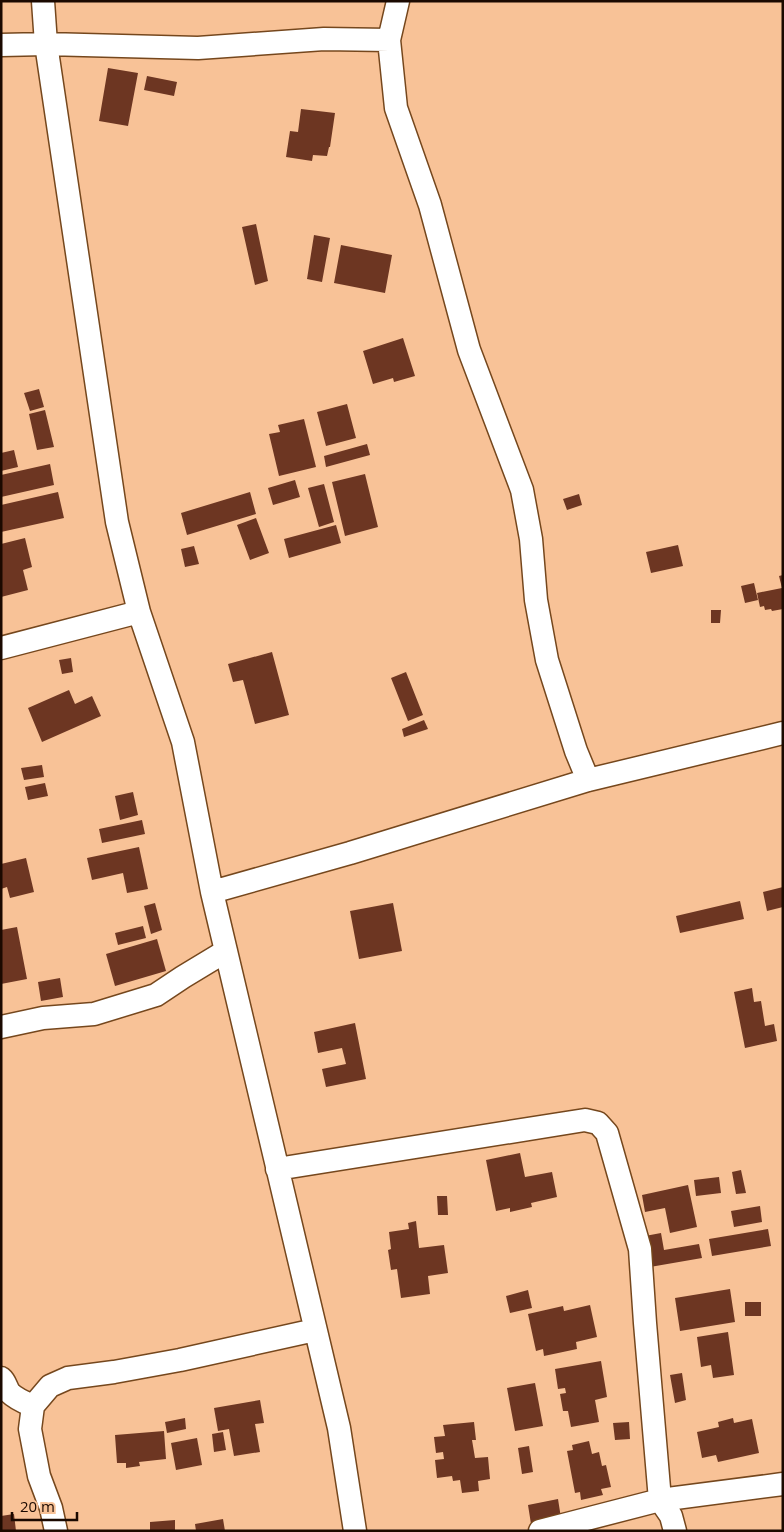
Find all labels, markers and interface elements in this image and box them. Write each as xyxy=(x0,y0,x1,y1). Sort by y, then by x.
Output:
scale bar xyxy=(12,1490,78,1522)
text: 20 m xyxy=(20,1496,55,1516)

